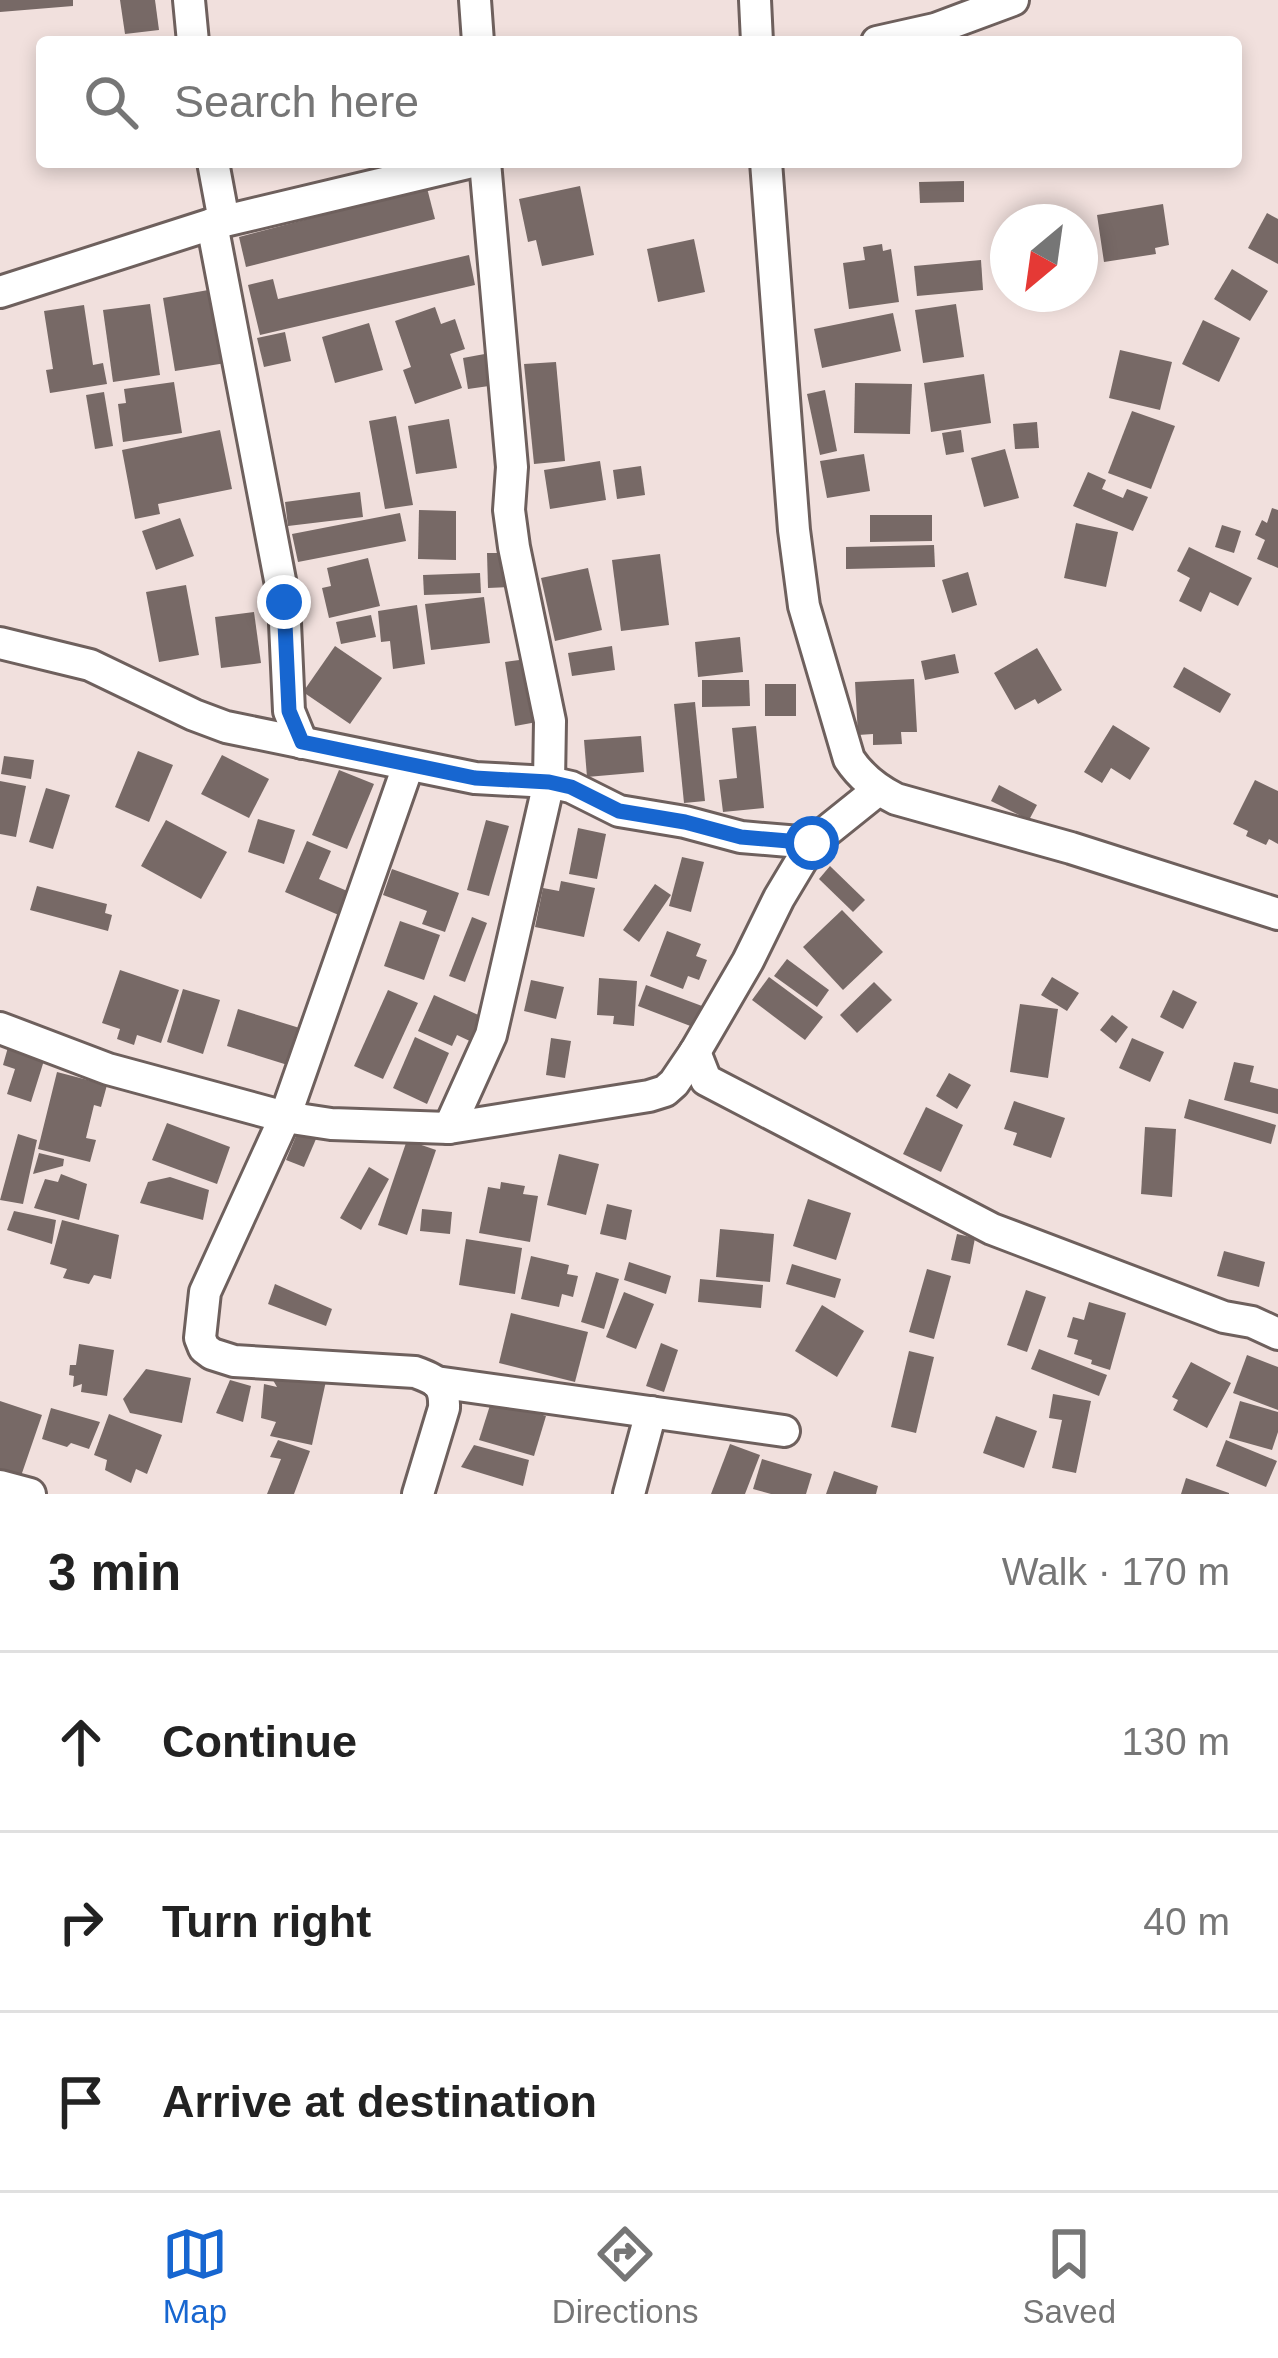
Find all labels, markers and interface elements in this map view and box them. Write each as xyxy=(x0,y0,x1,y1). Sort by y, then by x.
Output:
search box xyxy=(36,36,1242,168)
icon: search xyxy=(78,69,144,135)
text: Search here xyxy=(174,76,419,127)
north arrow xyxy=(990,204,1098,312)
route end xyxy=(257,575,311,629)
route start xyxy=(785,816,839,870)
text: 3 min xyxy=(48,1544,181,1601)
text: Walk · 170 m xyxy=(1002,1550,1230,1593)
icon: ahead xyxy=(48,1709,114,1775)
text: Continue xyxy=(162,1716,357,1767)
text: 130 m xyxy=(1122,1720,1230,1763)
icon: right xyxy=(48,1889,114,1955)
text: Turn right xyxy=(162,1896,371,1947)
text: 40 m xyxy=(1143,1900,1230,1943)
icon: arrive xyxy=(48,2069,114,2135)
text: Arrive at destination xyxy=(162,2076,597,2127)
tab: Map xyxy=(162,2221,228,2331)
tab: Directions xyxy=(552,2221,699,2331)
tab: Saved xyxy=(1022,2221,1116,2331)

